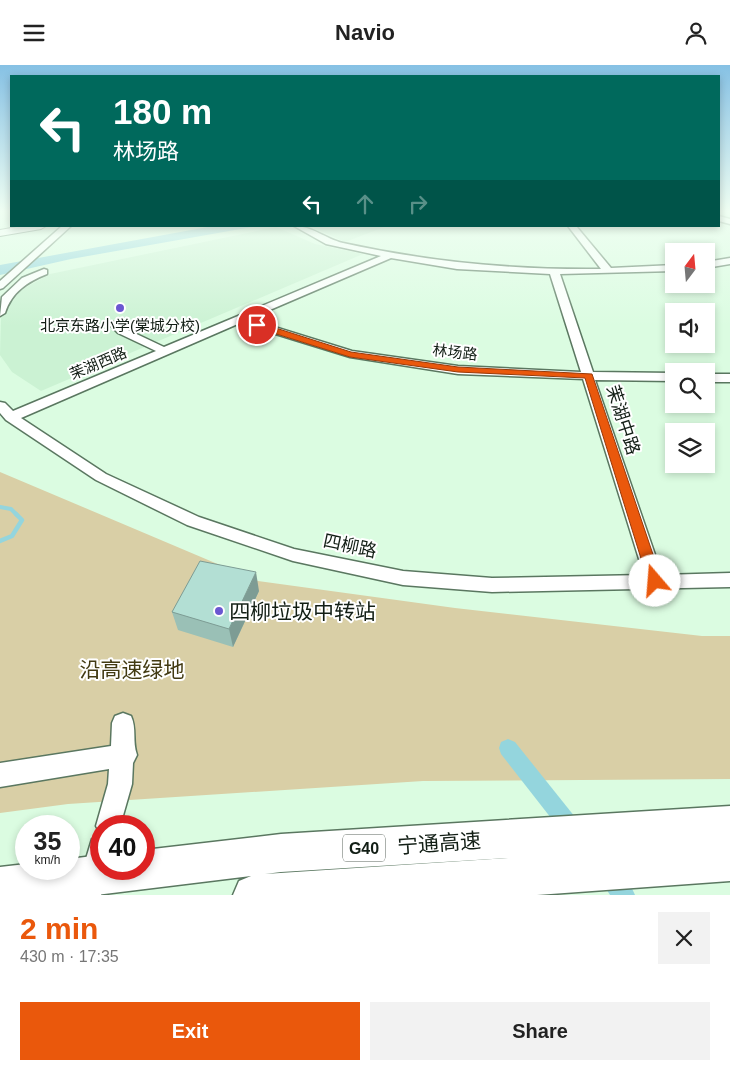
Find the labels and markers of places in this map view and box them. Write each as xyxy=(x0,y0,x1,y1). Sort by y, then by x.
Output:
marker: 北京东路小学(棠城分校) xyxy=(114,302,126,314)
pin xyxy=(236,304,278,346)
place label: 北京东路小学(棠城分校) xyxy=(40,317,200,334)
place label: 四柳垃圾中转站 xyxy=(229,600,376,623)
marker: 四柳垃圾中转站 xyxy=(213,605,225,617)

